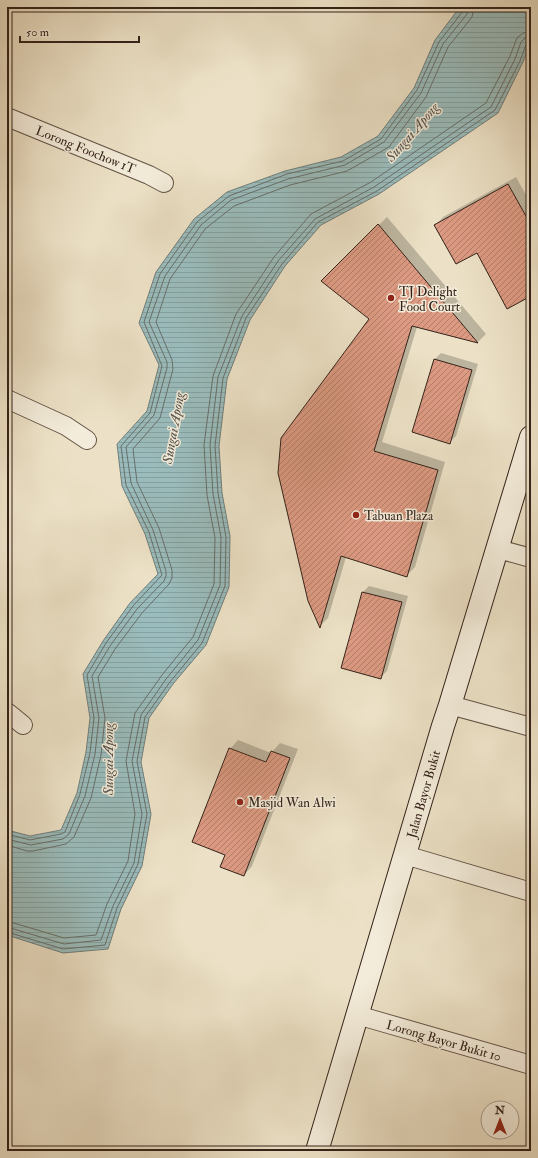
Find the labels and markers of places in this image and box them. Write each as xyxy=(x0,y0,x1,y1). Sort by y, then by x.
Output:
place label: TJ Delight Food Court xyxy=(399,284,460,315)
marker: TJ Delight Food Court xyxy=(386,293,396,303)
place label: Tabuan Plaza xyxy=(364,508,434,524)
marker: Tabuan Plaza xyxy=(351,510,361,520)
place label: Masjid Wan Alwi xyxy=(248,795,336,811)
marker: Masjid Wan Alwi xyxy=(235,797,245,807)

